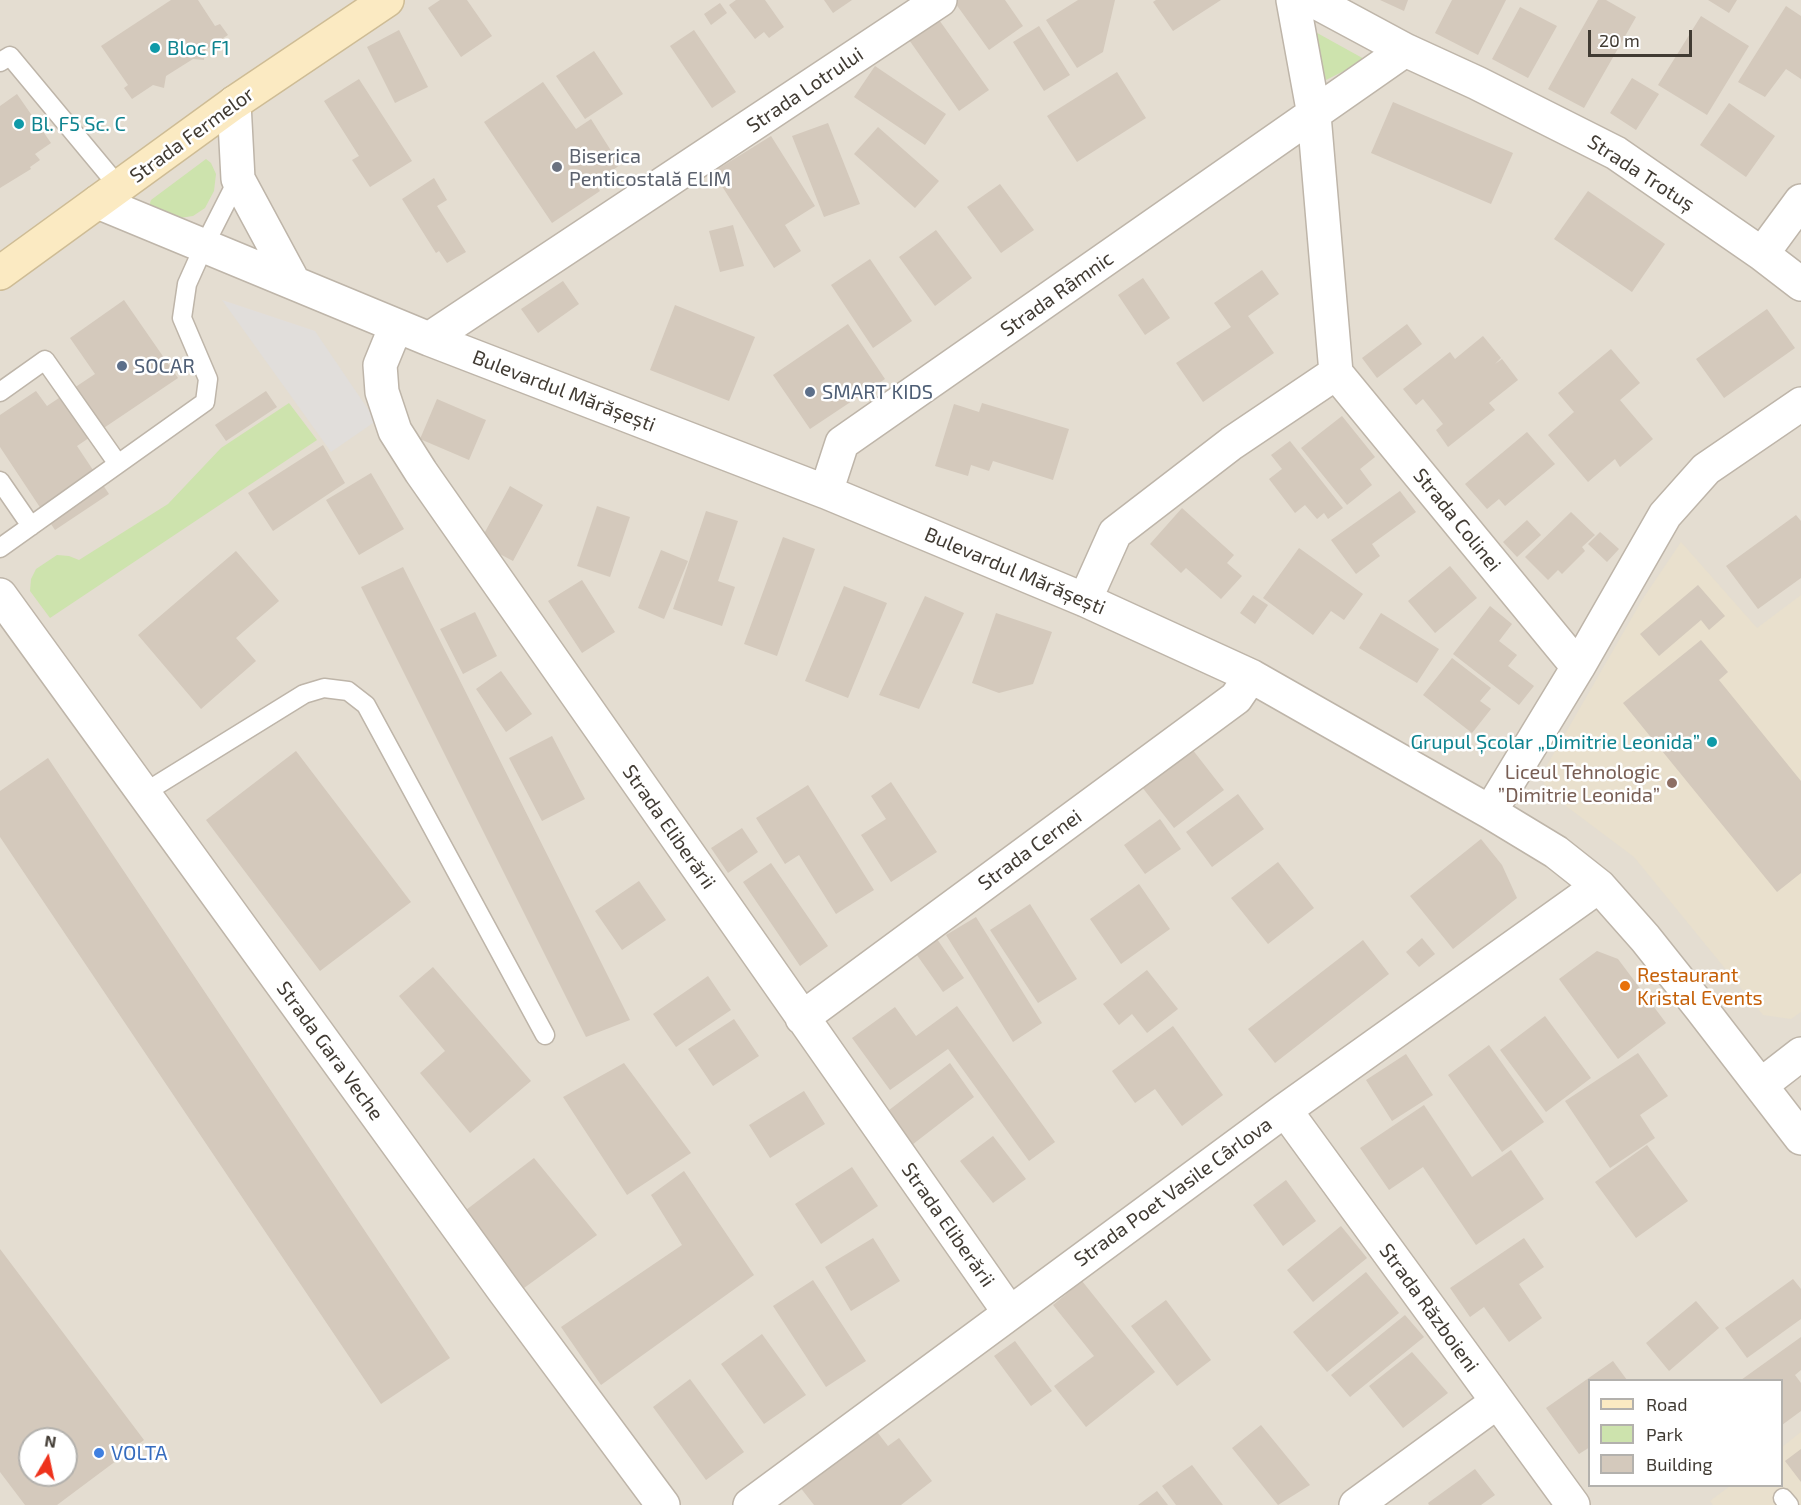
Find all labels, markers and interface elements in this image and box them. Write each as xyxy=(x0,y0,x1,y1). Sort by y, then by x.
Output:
scale bar xyxy=(1591,18,1694,56)
text: 20 m xyxy=(1599,29,1640,51)
place label: Bloc F1 xyxy=(167,36,230,60)
marker: Bloc F1 xyxy=(148,41,162,55)
street label: Strada Lotrului xyxy=(742,42,868,138)
street label: Strada Fermelor xyxy=(125,82,259,188)
place label: Bl. F5 Sc. C xyxy=(31,112,126,136)
marker: Bl. F5 Sc. C xyxy=(12,117,26,131)
street label: Strada Trotuș xyxy=(1583,130,1699,216)
place label: Biserica Penticostală ELIM xyxy=(569,144,731,191)
marker: Biserica Penticostală ELIM xyxy=(550,160,564,174)
street label: Strada Râmnic xyxy=(996,246,1118,342)
street label: Bulevardul Mărășești xyxy=(469,345,659,437)
place label: SOCAR xyxy=(134,354,195,378)
marker: SOCAR xyxy=(115,359,129,373)
place label: SMART KIDS xyxy=(822,380,933,404)
marker: SMART KIDS xyxy=(803,385,817,399)
street label: Strada Colinei xyxy=(1408,464,1506,576)
street label: Bulevardul Mărășești xyxy=(921,522,1109,620)
place label: Grupul Școlar „Dimitrie Leonida” xyxy=(1411,730,1700,754)
marker: Grupul Școlar „Dimitrie Leonida” xyxy=(1705,735,1719,749)
street label: Strada Eliberării xyxy=(617,760,721,894)
place label: Liceul Tehnologic ”Dimitrie Leonida” xyxy=(1498,760,1660,807)
marker: Liceul Tehnologic ”Dimitrie Leonida” xyxy=(1665,776,1679,790)
street label: Strada Cernei xyxy=(974,804,1086,896)
place label: Restaurant Kristal Events xyxy=(1637,963,1763,1010)
street label: Strada Gara Veche xyxy=(272,977,388,1125)
marker: Restaurant Kristal Events xyxy=(1618,979,1632,993)
street label: Strada Poet Vasile Cârlova xyxy=(1070,1112,1276,1272)
street label: Strada Eliberării xyxy=(896,1158,1000,1292)
street label: Strada Războieni xyxy=(1374,1239,1484,1377)
legend xyxy=(1588,1379,1783,1487)
text: Road xyxy=(1646,1393,1687,1415)
text: Park xyxy=(1646,1423,1683,1445)
north arrow xyxy=(18,1427,78,1487)
text: N xyxy=(43,1430,58,1451)
place label: VOLTA xyxy=(111,1441,168,1465)
marker: VOLTA xyxy=(92,1446,106,1460)
text: Building xyxy=(1646,1453,1713,1475)

